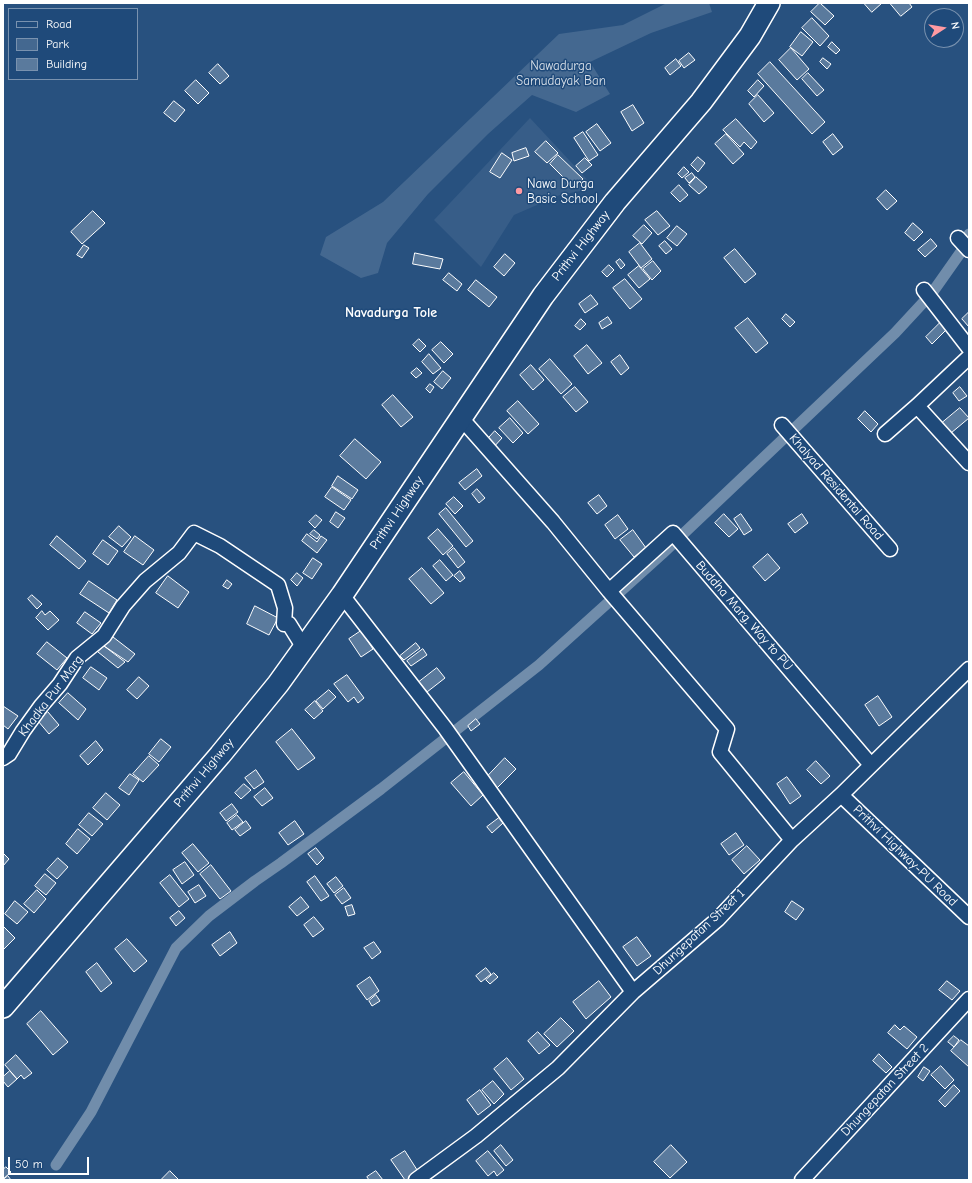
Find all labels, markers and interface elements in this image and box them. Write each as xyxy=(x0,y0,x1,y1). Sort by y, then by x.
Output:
legend xyxy=(8,8,138,80)
north arrow xyxy=(924,8,964,48)
text: Road xyxy=(46,17,72,31)
text: N xyxy=(948,21,962,30)
text: Park xyxy=(46,37,69,51)
text: Building xyxy=(46,57,87,71)
park label: Nawadurga Samudayak Ban xyxy=(516,58,606,89)
place label: Nawa Durga Basic School xyxy=(527,176,598,207)
marker: Nawa Durga Basic School xyxy=(514,186,524,196)
street label: Prithvi Highway xyxy=(549,208,613,284)
district label: Navadurga Tole xyxy=(345,305,437,321)
street label: Khalyad Residental Road xyxy=(786,431,886,543)
street label: Prithvi Highway xyxy=(367,473,427,553)
street label: Buddha Marg, Way to PU xyxy=(692,558,796,674)
street label: Khadka Pur Marg xyxy=(15,652,87,740)
street label: Prithvi Highway xyxy=(171,735,237,811)
street label: Prithvi Highway-PU Road xyxy=(850,802,960,910)
street label: Dhungepatan Street 1 xyxy=(650,886,748,978)
street label: Dhungepatan Street 2 xyxy=(838,1040,932,1140)
scale bar xyxy=(10,1149,91,1175)
text: 50 m xyxy=(15,1157,43,1171)

